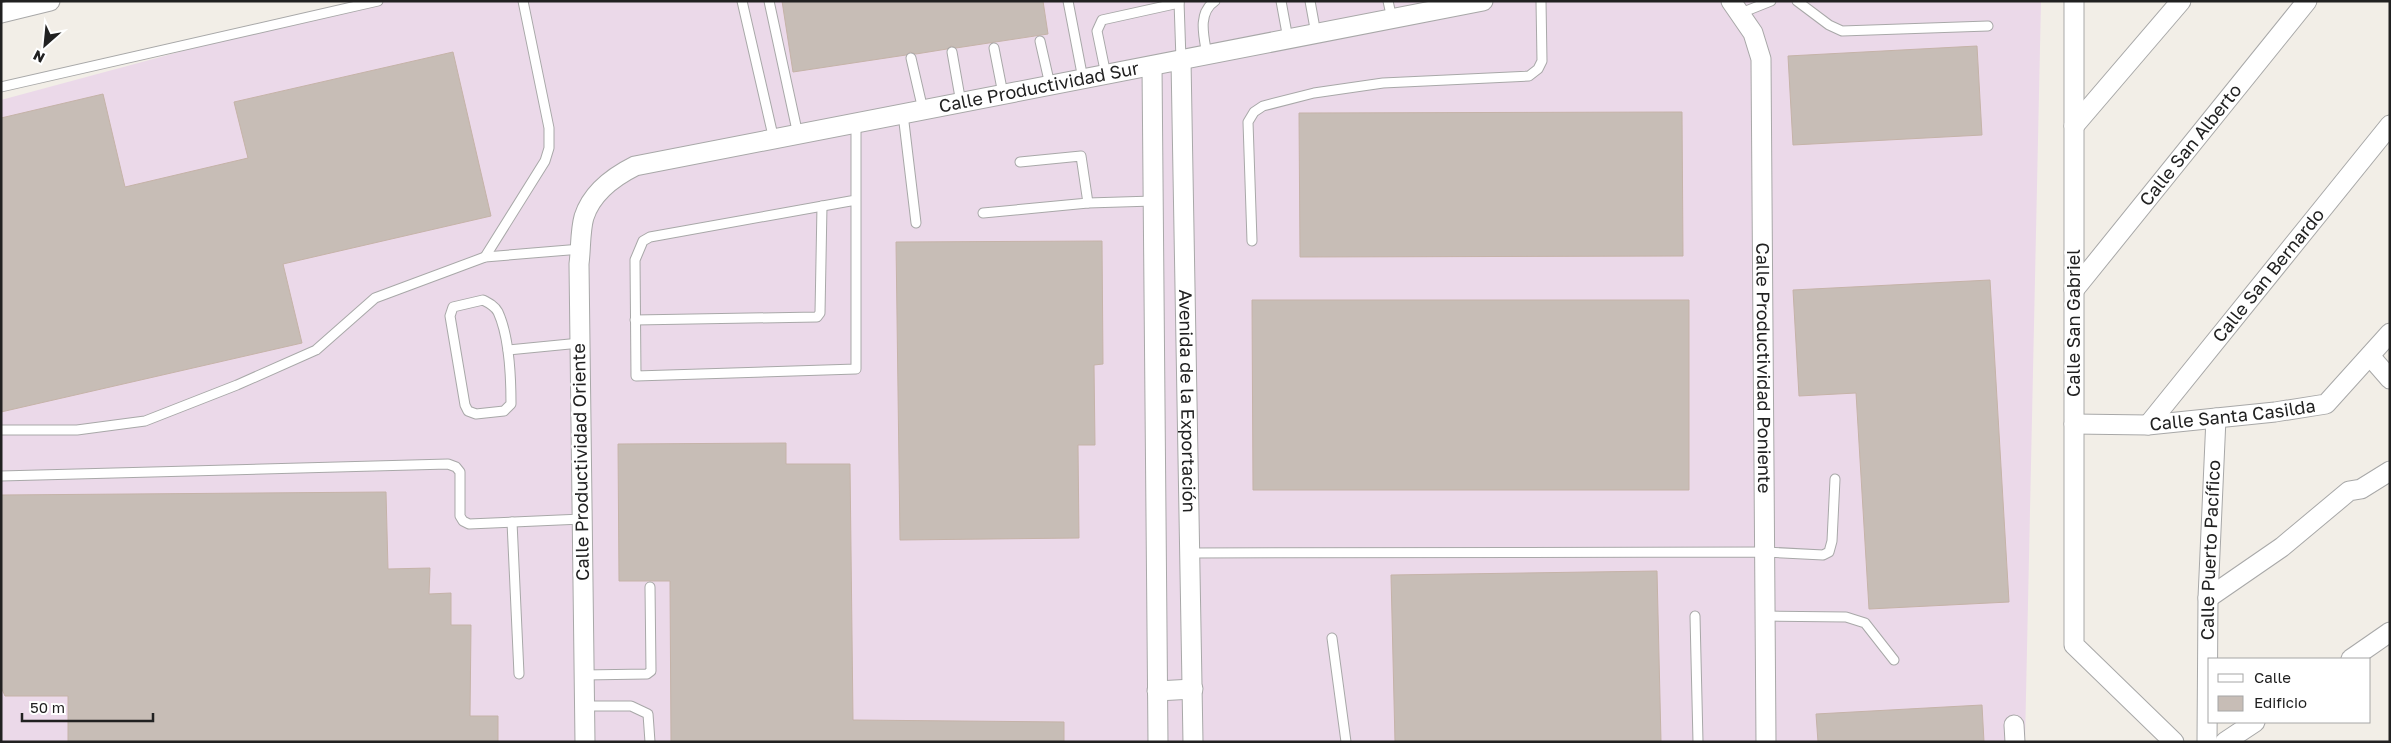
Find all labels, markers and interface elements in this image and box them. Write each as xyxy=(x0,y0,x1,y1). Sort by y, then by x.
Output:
north arrow xyxy=(20,20,70,70)
text: N xyxy=(30,47,47,67)
street label: Calle Productividad Sur xyxy=(937,56,1141,117)
street label: Calle San Alberto xyxy=(2134,79,2246,210)
street label: Calle San Bernardo xyxy=(2207,204,2328,346)
street label: Calle Productividad Poniente xyxy=(1752,242,1776,494)
street label: Calle San Gabriel xyxy=(2062,249,2084,397)
street label: Avenida de la Exportación xyxy=(1175,289,1201,513)
street label: Calle Productividad Oriente xyxy=(567,343,593,581)
street label: Calle Santa Casilda xyxy=(2148,394,2317,435)
street label: Calle Puerto Pacífico xyxy=(2196,459,2224,640)
legend xyxy=(2208,658,2371,723)
text: Calle xyxy=(2254,668,2291,686)
scale bar xyxy=(22,690,154,722)
text: Edificio xyxy=(2254,693,2307,711)
text: 50 m xyxy=(30,698,65,716)

